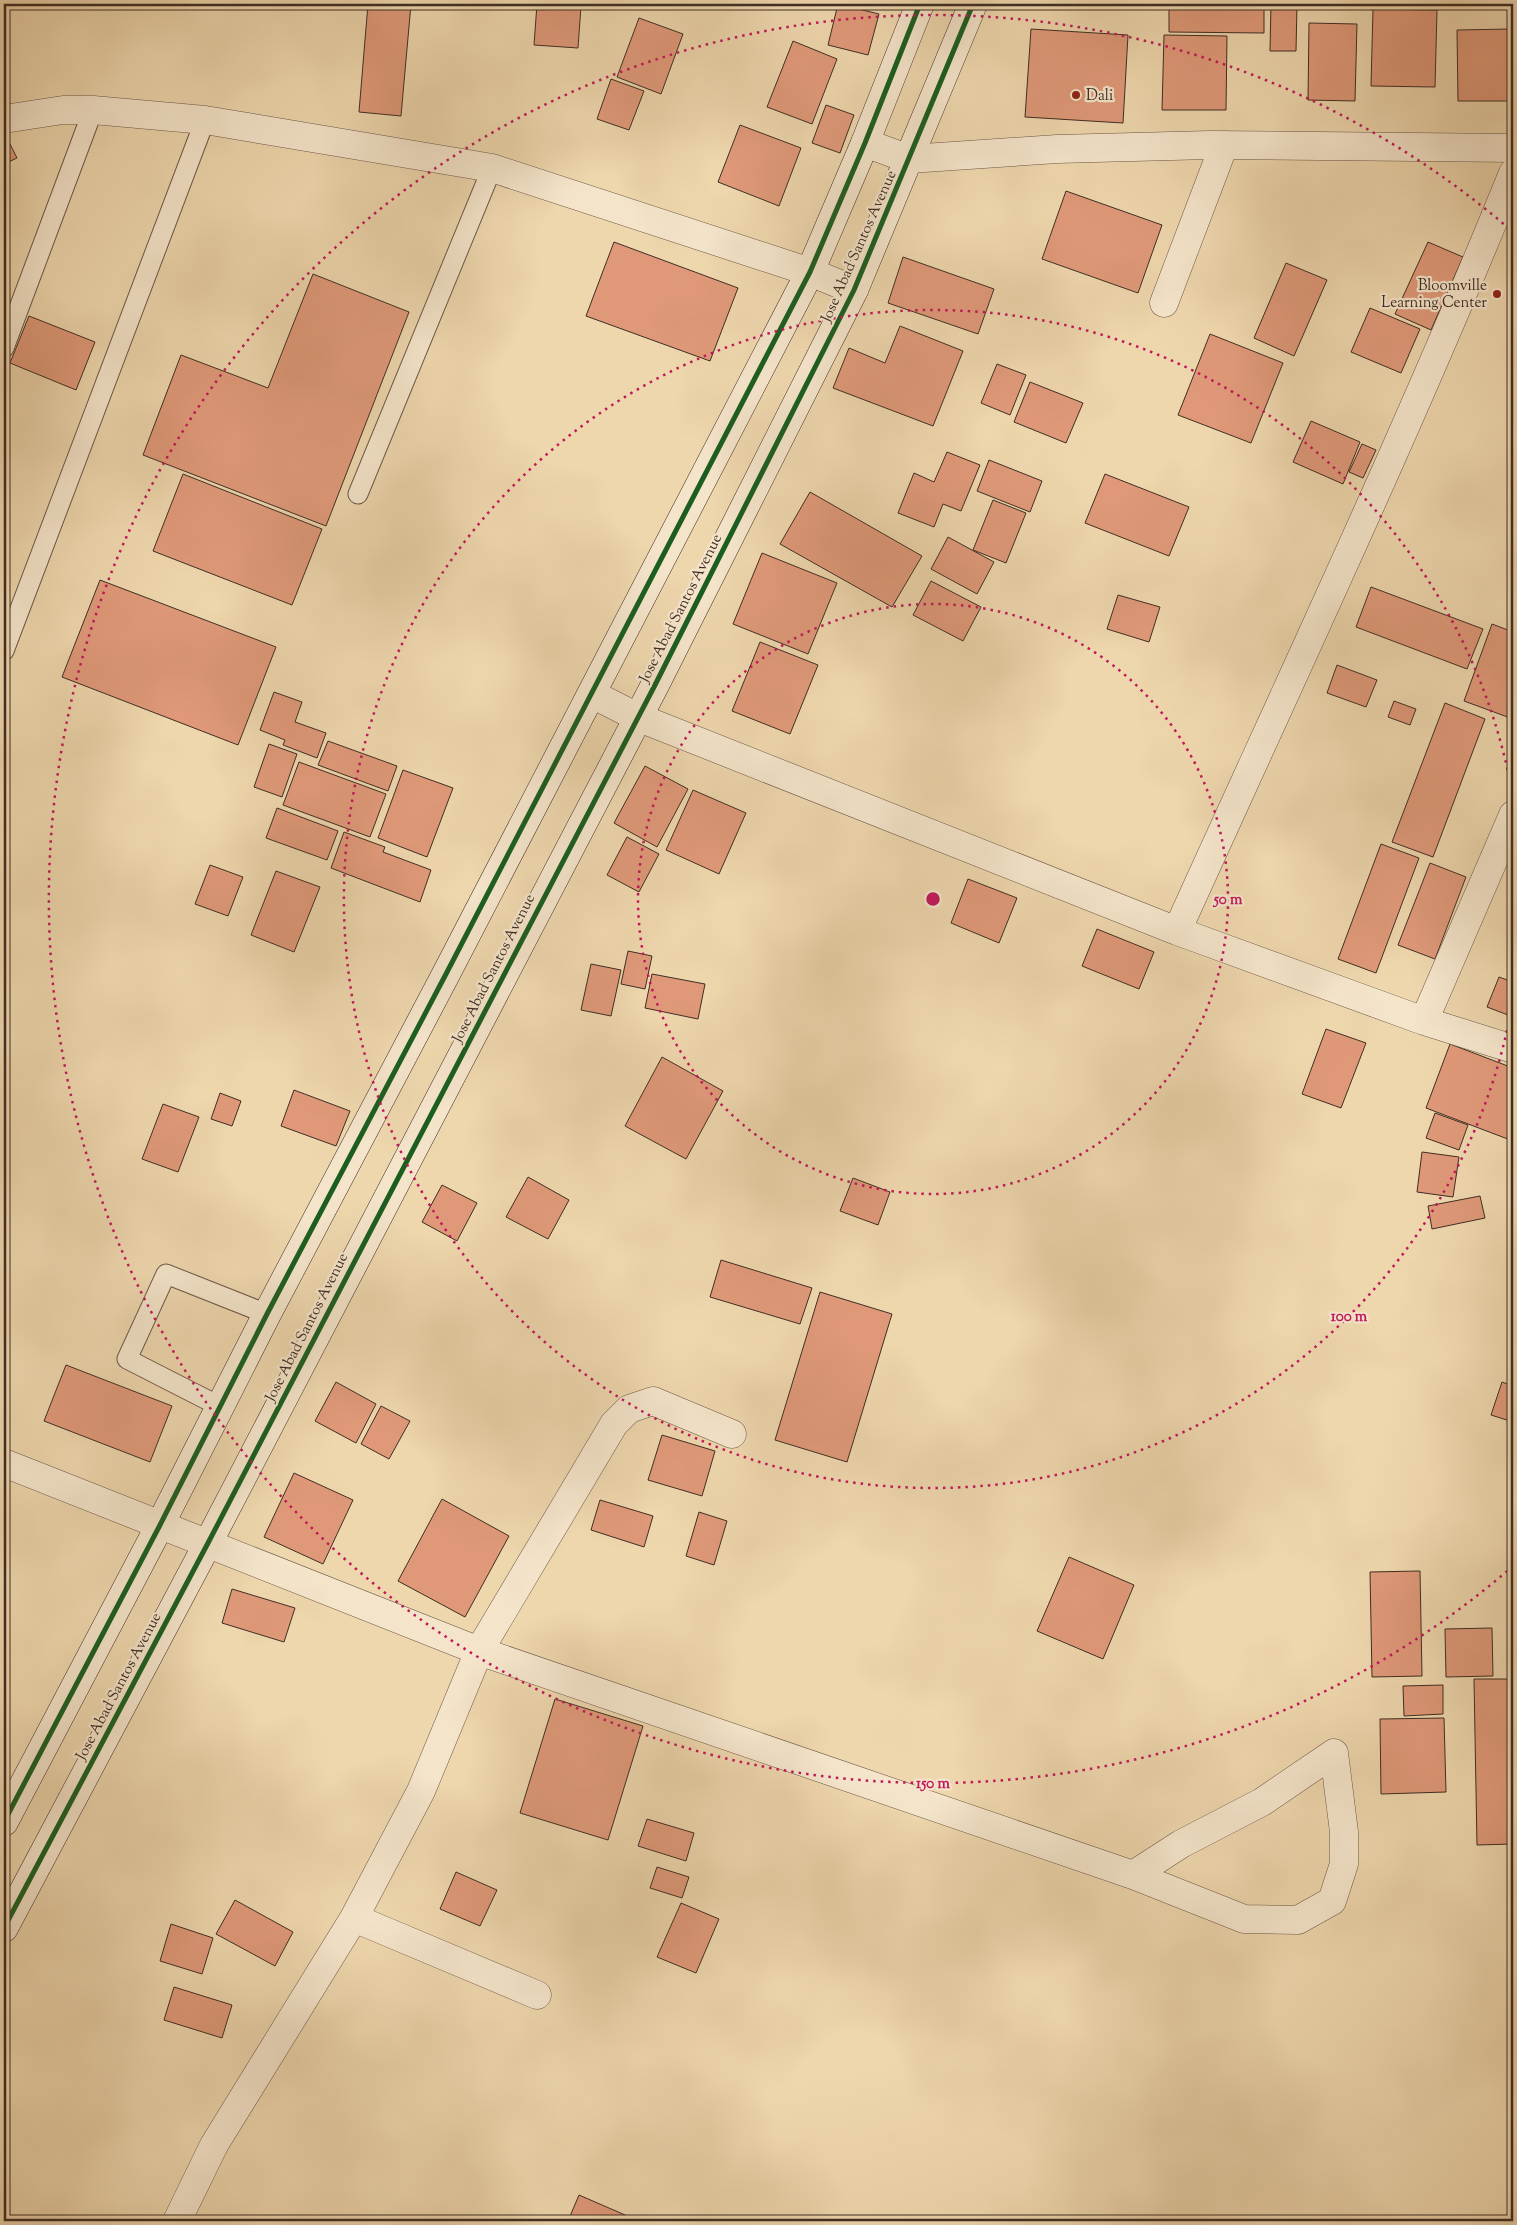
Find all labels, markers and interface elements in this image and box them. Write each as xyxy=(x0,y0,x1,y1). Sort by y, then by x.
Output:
place label: Dali xyxy=(1086,86,1113,107)
marker: Dali xyxy=(1070,89,1082,101)
street label: Jose Abad Santos Avenue xyxy=(816,167,902,327)
place label: Bloomville Learning Center xyxy=(1381,276,1487,314)
marker: Bloomville Learning Center xyxy=(1491,288,1503,300)
street label: Jose Abad Santos Avenue xyxy=(634,531,728,688)
centre of rings xyxy=(924,890,942,908)
text: 50 m xyxy=(1213,890,1243,911)
street label: Jose Abad Santos Avenue xyxy=(447,891,541,1048)
street label: Jose Abad Santos Avenue xyxy=(260,1250,354,1407)
text: 100 m xyxy=(1331,1307,1368,1328)
street label: Jose Abad Santos Avenue xyxy=(71,1609,167,1765)
text: 150 m xyxy=(916,1774,950,1795)

